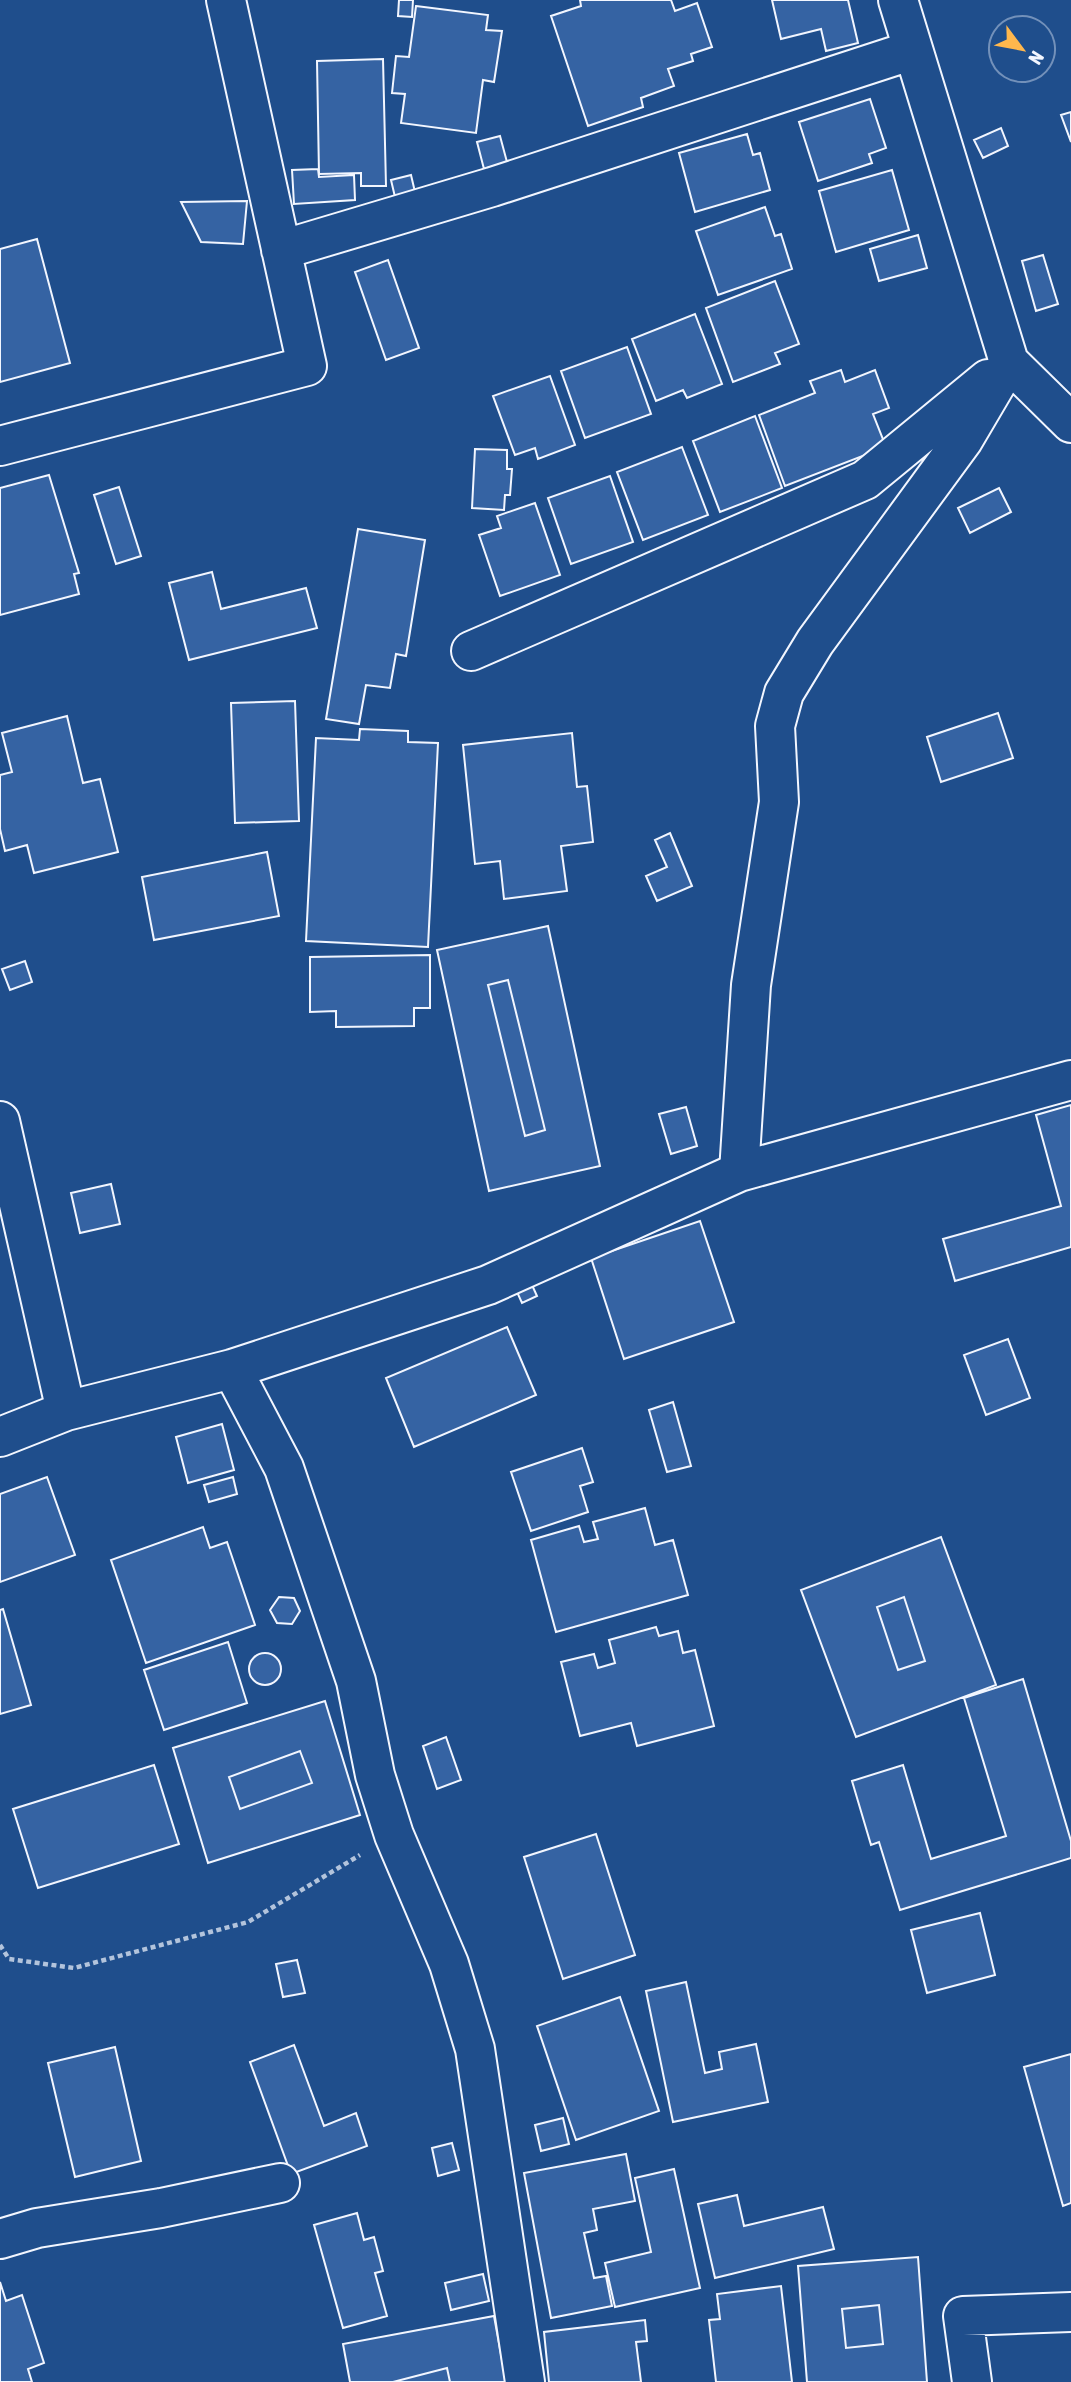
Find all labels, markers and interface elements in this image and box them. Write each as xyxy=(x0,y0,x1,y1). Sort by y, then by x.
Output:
north arrow xyxy=(987,14,1057,84)
text: N xyxy=(1024,47,1049,69)

